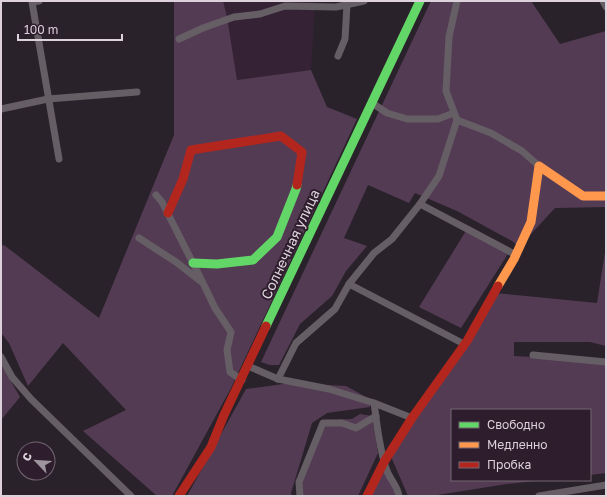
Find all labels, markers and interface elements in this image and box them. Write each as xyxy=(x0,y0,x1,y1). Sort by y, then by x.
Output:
scale bar xyxy=(18,16,122,42)
text: 100 m xyxy=(24,22,58,37)
street label: Солнечная улица xyxy=(257,186,323,302)
legend xyxy=(451,409,591,481)
text: Свободно xyxy=(487,417,545,432)
text: Медленно xyxy=(487,437,547,452)
north arrow xyxy=(16,441,56,481)
text: С xyxy=(19,450,34,463)
text: Пробка xyxy=(487,457,531,472)

